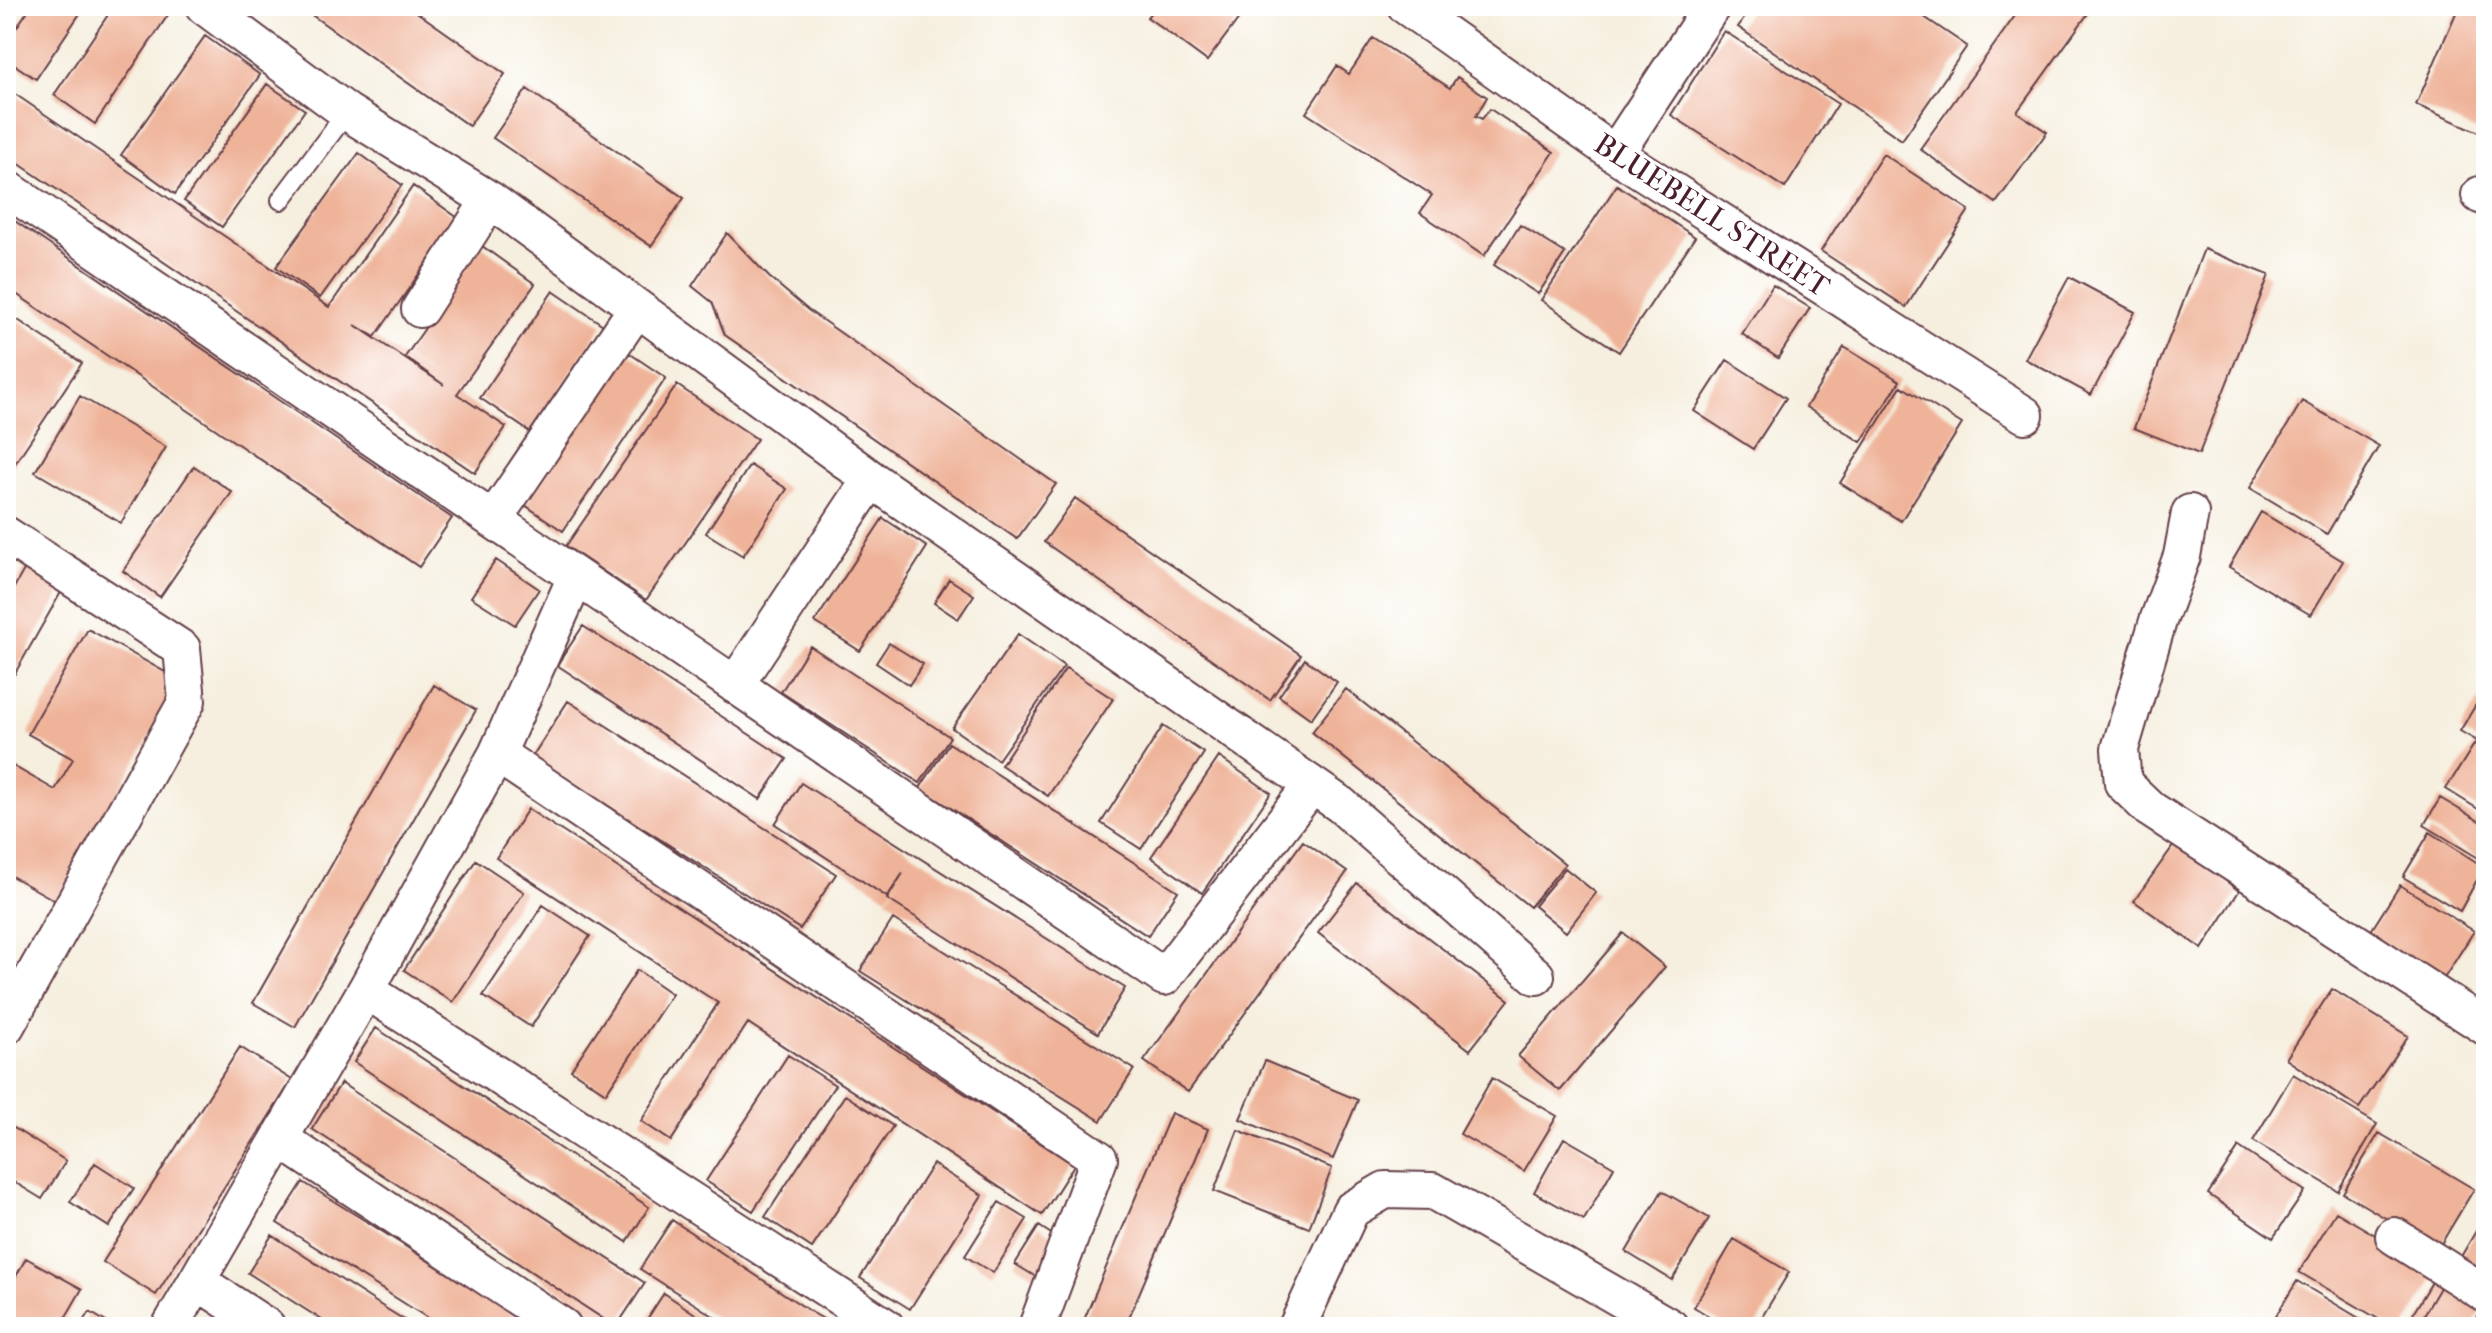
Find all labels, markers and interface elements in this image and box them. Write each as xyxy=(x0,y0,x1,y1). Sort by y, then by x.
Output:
street label: BLUEBELL STREET xyxy=(1588,126,1836,305)

